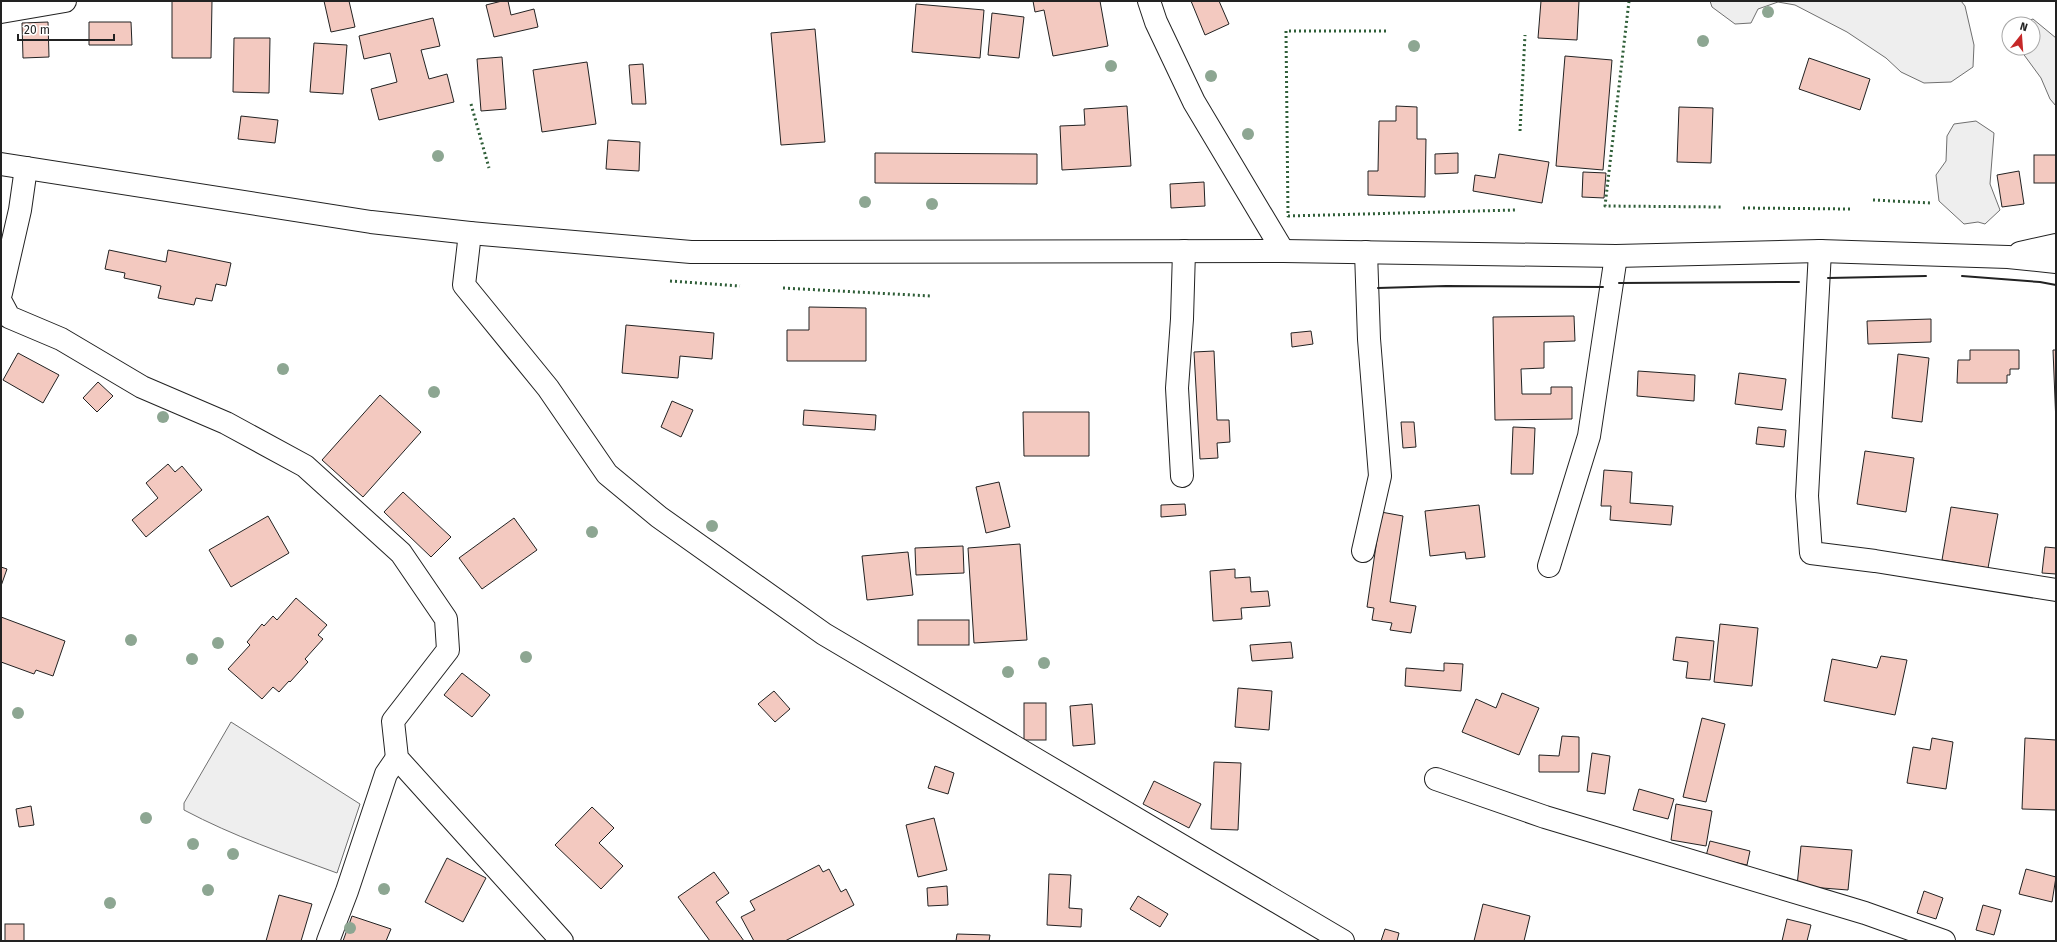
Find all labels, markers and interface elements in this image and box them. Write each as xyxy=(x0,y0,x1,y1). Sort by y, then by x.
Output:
scale bar xyxy=(18,16,114,42)
north arrow xyxy=(2001,16,2041,56)
text: N xyxy=(2018,20,2029,34)
text: 20 m xyxy=(24,23,50,37)

